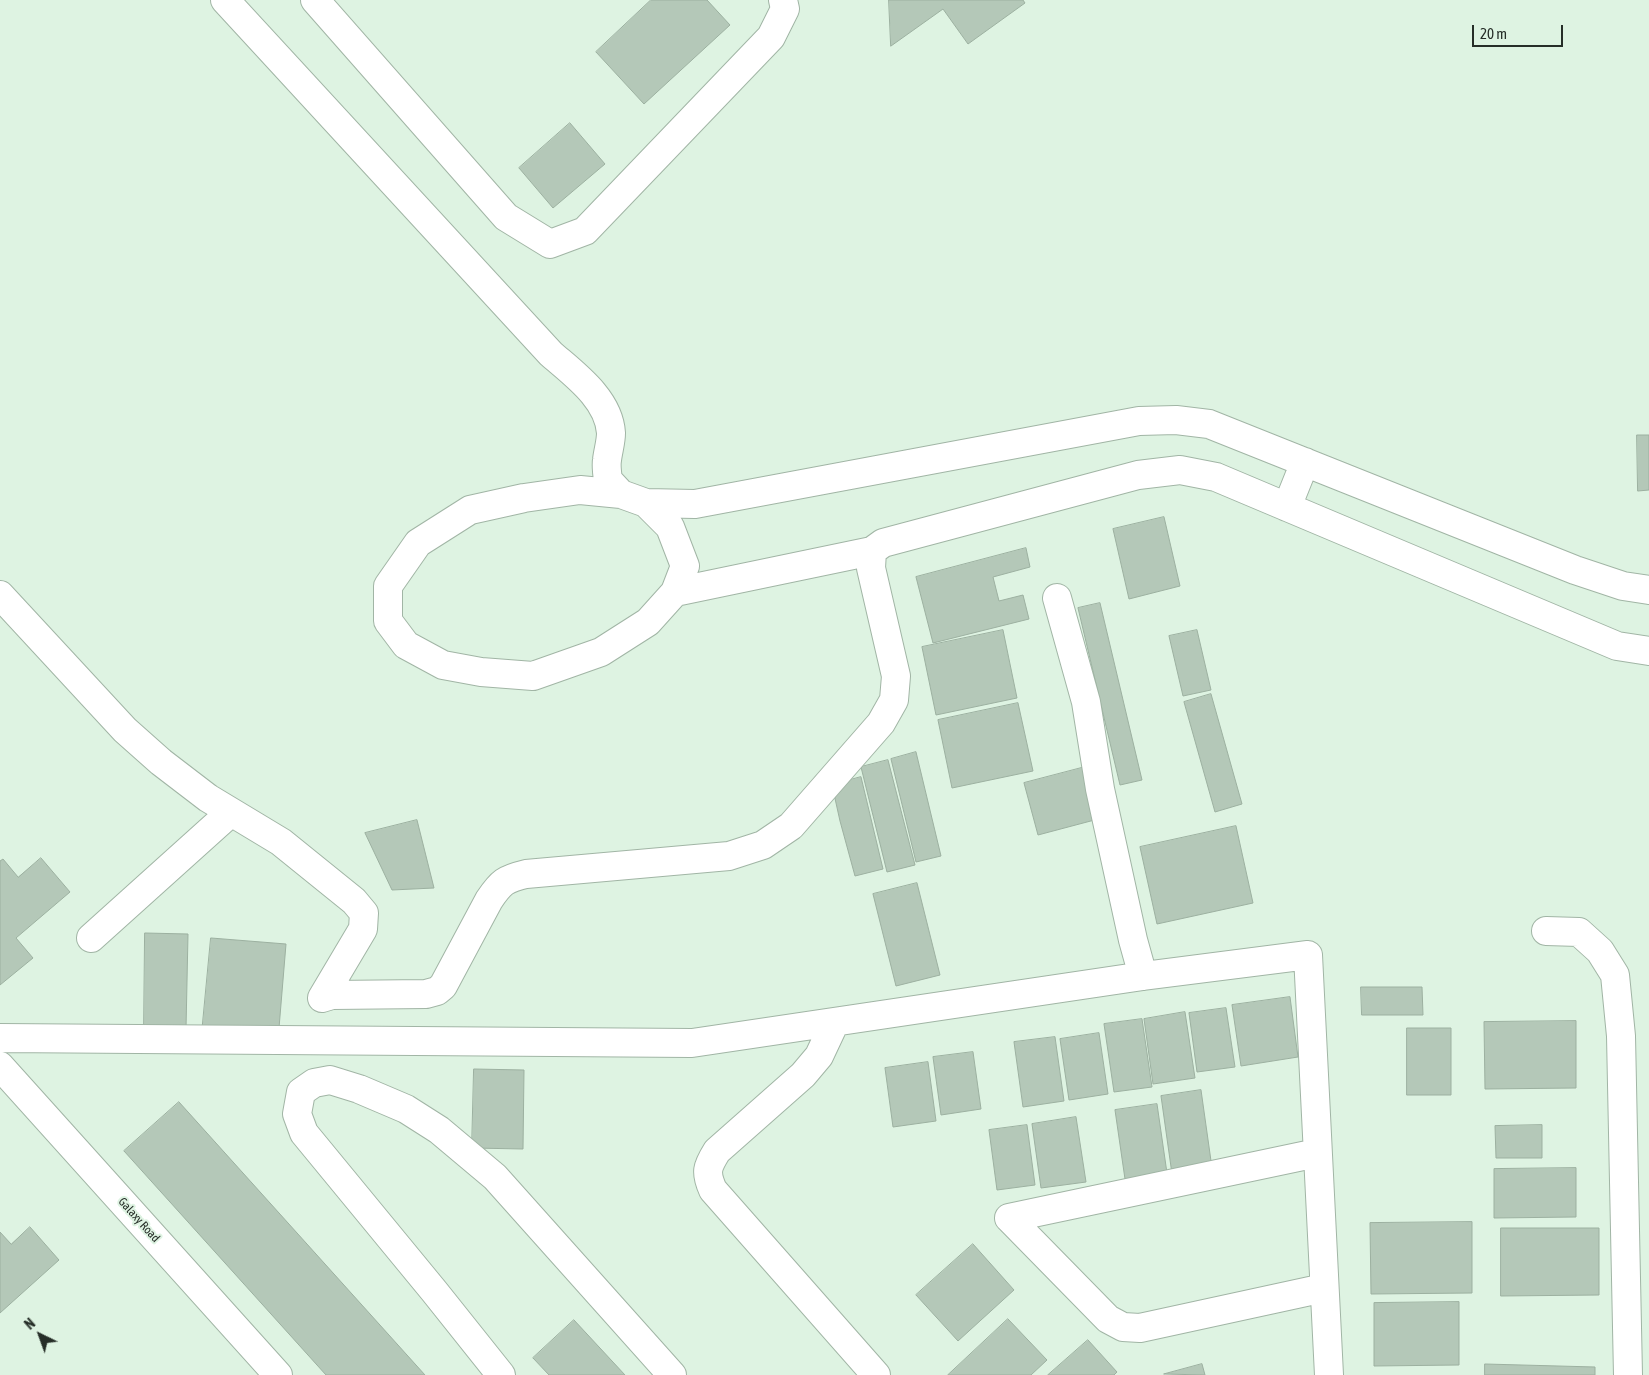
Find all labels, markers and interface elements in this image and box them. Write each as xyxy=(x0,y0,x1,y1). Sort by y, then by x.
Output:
scale bar xyxy=(1474,15,1565,47)
text: 20 m xyxy=(1480,25,1507,42)
street label: Galaxy Road xyxy=(115,1195,163,1245)
north arrow xyxy=(15,1310,65,1360)
text: N xyxy=(22,1315,38,1333)

